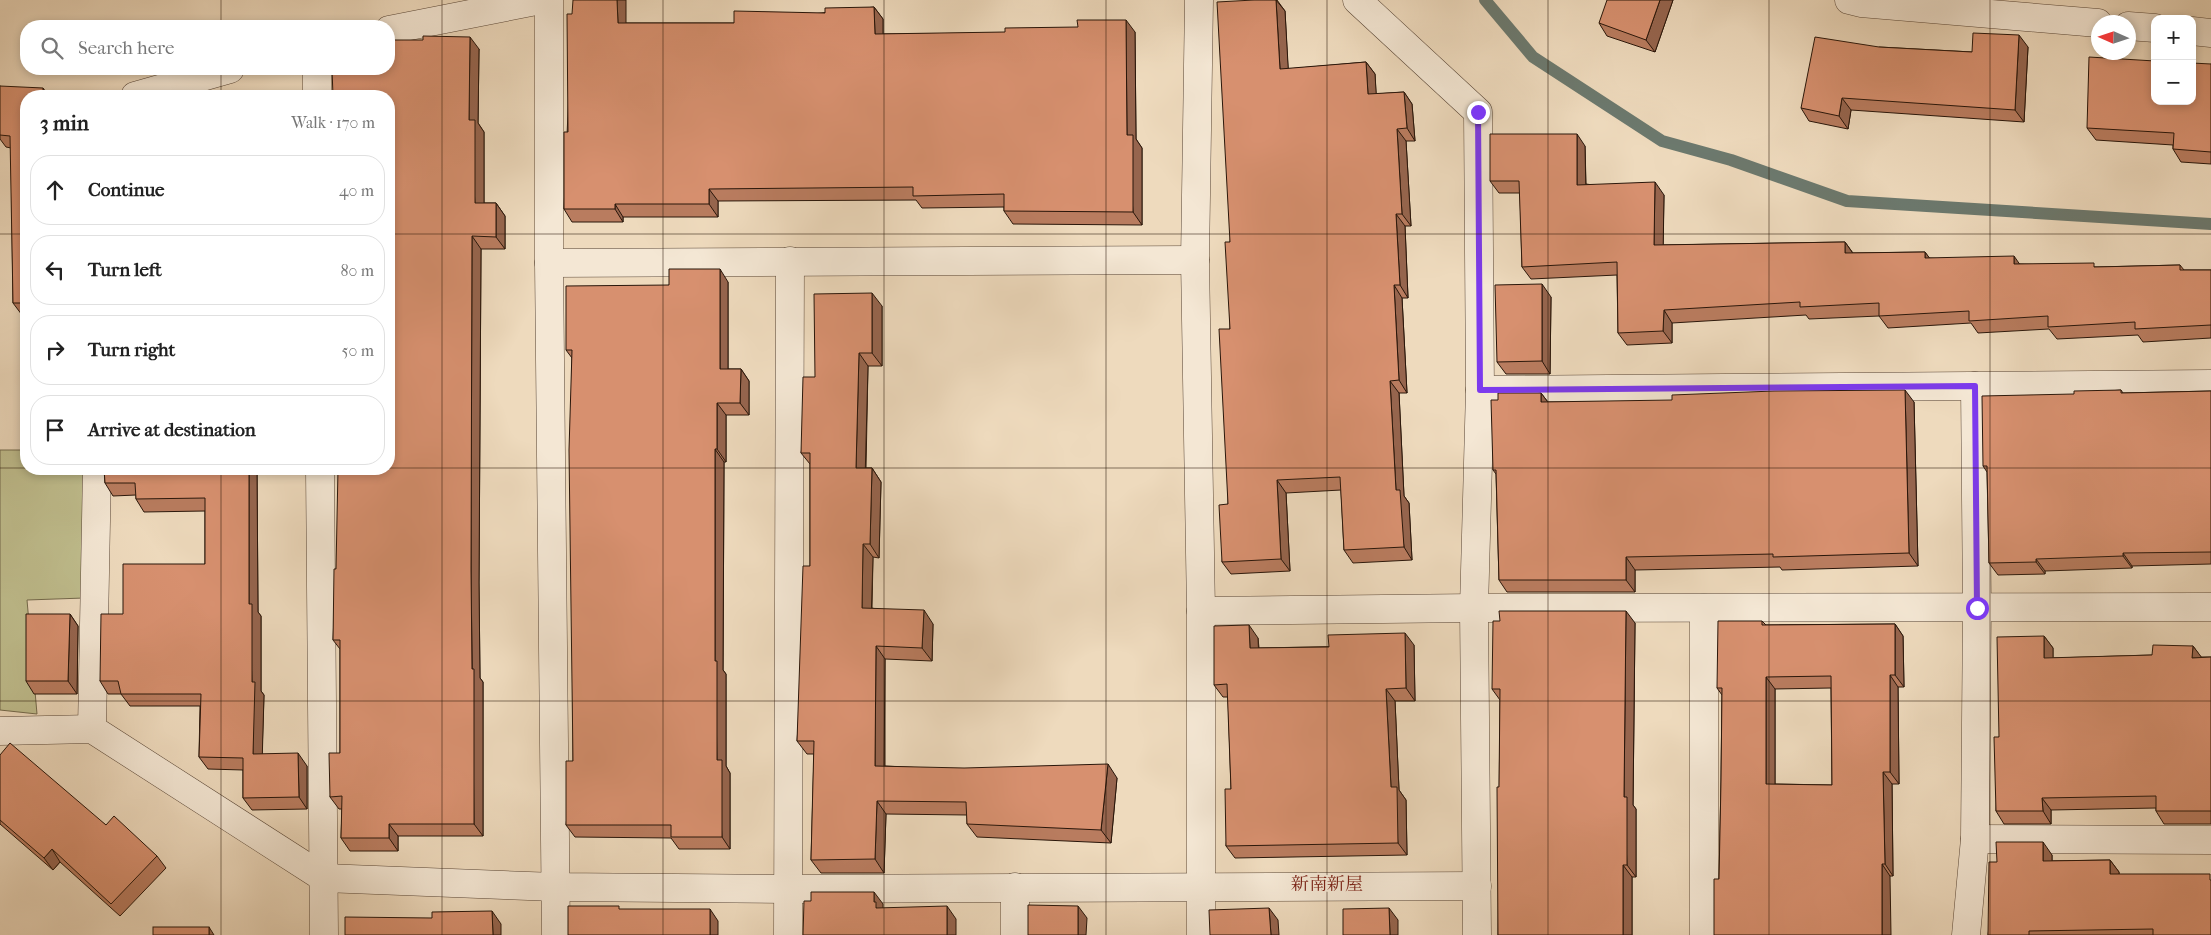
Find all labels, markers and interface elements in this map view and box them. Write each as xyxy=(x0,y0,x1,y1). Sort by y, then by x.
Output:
north arrow xyxy=(2091,15,2136,60)
map controls xyxy=(2151,15,2196,105)
button: + xyxy=(2151,15,2196,60)
search box xyxy=(20,20,395,75)
icon: search xyxy=(38,34,66,62)
text: Search here xyxy=(78,37,174,59)
button: − xyxy=(2151,60,2196,105)
route end xyxy=(1467,101,1490,124)
text: 3 min xyxy=(40,111,89,135)
text: Walk · 170 m xyxy=(291,113,375,132)
icon: ahead xyxy=(41,176,69,204)
text: Continue xyxy=(88,179,164,201)
text: 40 m xyxy=(339,181,374,200)
icon: left xyxy=(41,256,69,284)
text: Turn left xyxy=(88,259,162,281)
text: 80 m xyxy=(340,261,374,280)
icon: right xyxy=(41,336,69,364)
text: Turn right xyxy=(88,339,175,361)
text: 50 m xyxy=(342,341,374,360)
icon: arrive xyxy=(41,416,69,444)
text: Arrive at destination xyxy=(88,419,256,441)
route start xyxy=(1966,597,1989,620)
district label: 新南新屋 xyxy=(1291,874,1363,895)

